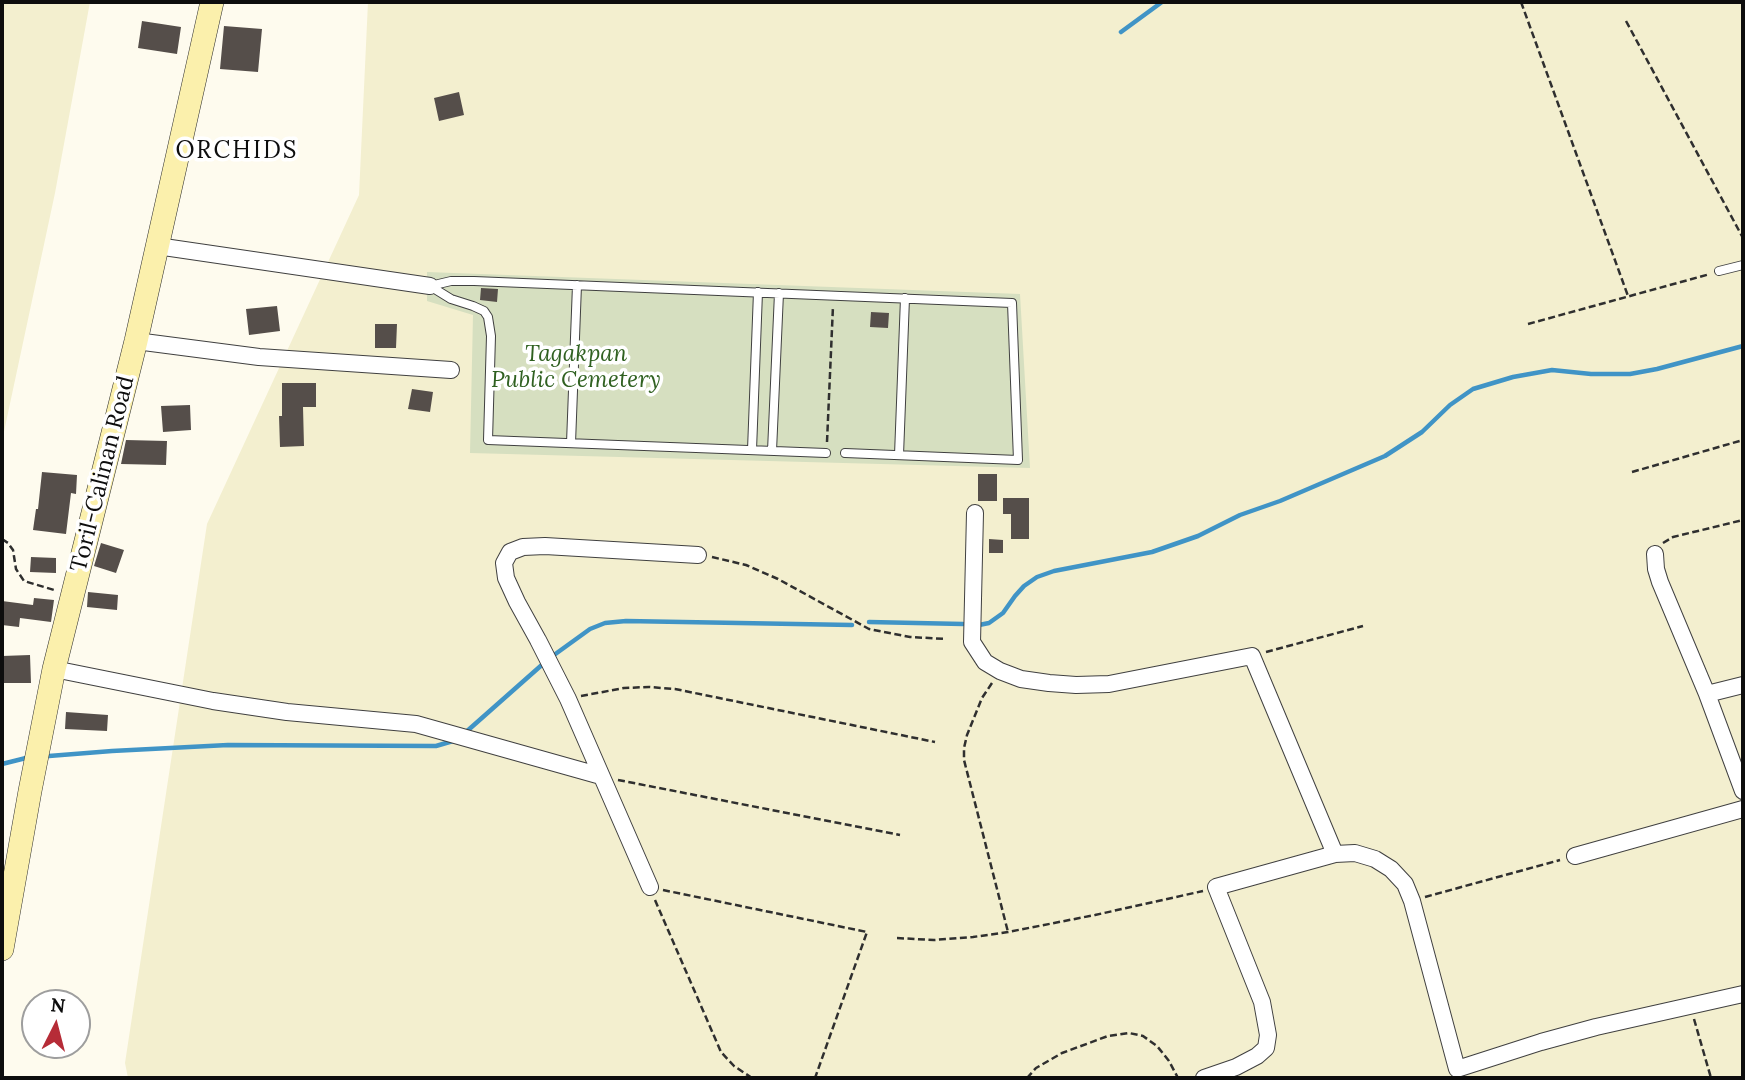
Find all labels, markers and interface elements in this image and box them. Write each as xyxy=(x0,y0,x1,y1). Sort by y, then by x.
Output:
district label: ORCHIDS xyxy=(176,137,298,165)
park label: Tagakpan Public Cemetery xyxy=(491,340,661,394)
street label: Toril-Calinan Road xyxy=(65,373,141,575)
north arrow xyxy=(21,989,91,1059)
text: N xyxy=(49,992,67,1018)

